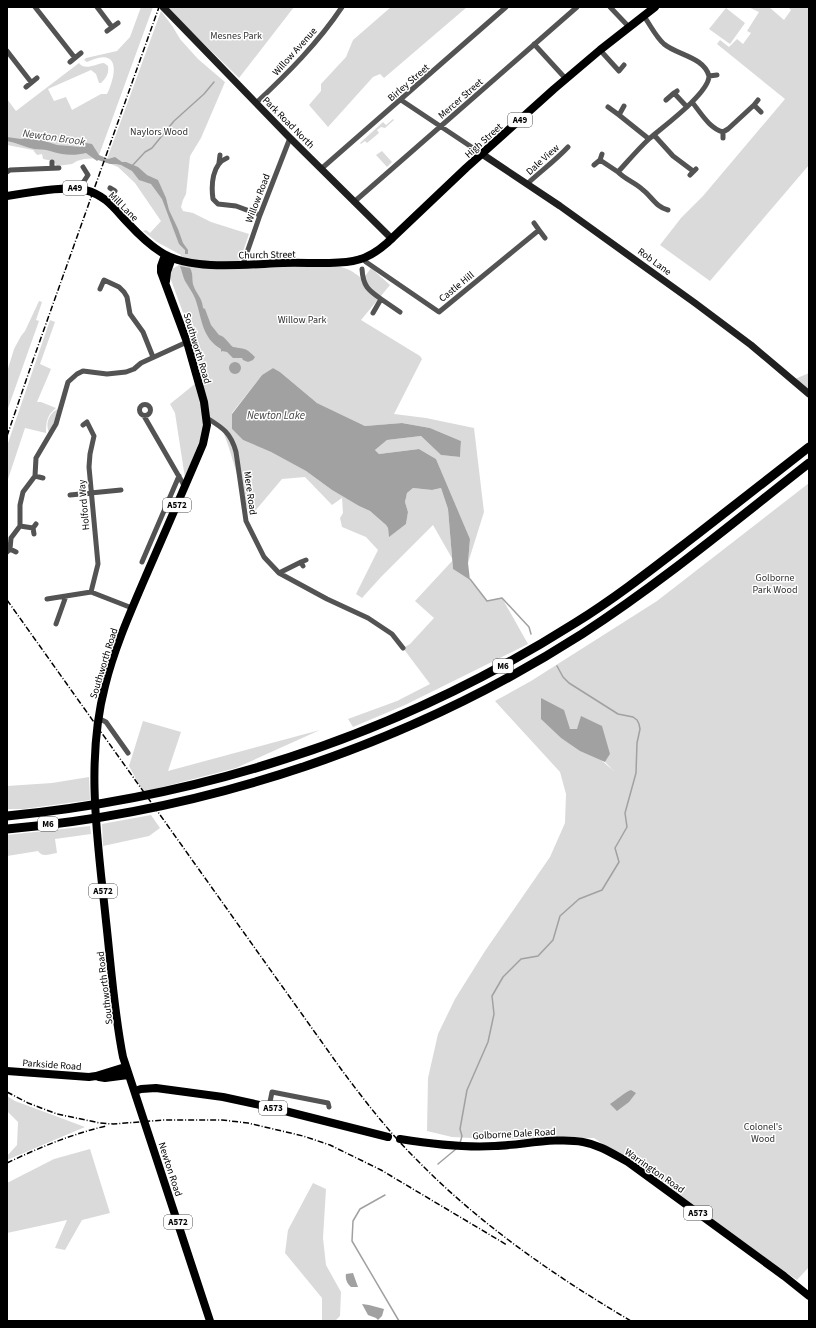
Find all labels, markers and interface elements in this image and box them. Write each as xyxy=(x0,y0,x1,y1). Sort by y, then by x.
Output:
street label: Willow Avenue xyxy=(269,24,320,79)
park label: Mesnes Park xyxy=(210,29,262,43)
street label: Birley Street xyxy=(385,60,433,105)
street label: Mercer Street xyxy=(435,75,487,122)
street label: Park Road North xyxy=(259,94,317,152)
road number: A49 xyxy=(508,113,532,127)
street label: High Street xyxy=(462,120,506,162)
park label: Naylors Wood xyxy=(130,125,188,139)
water label: Newton Brook xyxy=(22,126,87,149)
street label: Dale View xyxy=(523,141,562,179)
street label: Willow Road xyxy=(242,172,274,225)
road number: A49 xyxy=(63,181,87,195)
street label: Mill Lane xyxy=(105,189,141,225)
street label: Rob Lane xyxy=(635,245,674,279)
street label: Church Street xyxy=(238,247,296,262)
street label: Castle Hill xyxy=(436,268,478,305)
street label: Southworth Road xyxy=(180,311,214,385)
park label: Willow Park xyxy=(278,313,326,327)
water label: Newton Lake xyxy=(247,408,305,423)
street label: Mere Road xyxy=(240,470,260,516)
street label: Holford Way xyxy=(75,479,93,531)
road number: A572 xyxy=(163,498,191,512)
park label: Golborne Park Wood xyxy=(753,571,797,597)
street label: Southworth Road xyxy=(87,626,121,700)
road number: M6 xyxy=(493,659,513,673)
road number: M6 xyxy=(38,817,58,831)
road number: A572 xyxy=(89,884,117,898)
street label: Southworth Road xyxy=(94,951,116,1025)
street label: Parkside Road xyxy=(22,1056,82,1074)
road number: A573 xyxy=(259,1101,287,1115)
park label: Colonel's Wood xyxy=(744,1120,782,1146)
street label: Golborne Dale Road xyxy=(472,1125,556,1143)
street label: Newton Road xyxy=(155,1140,185,1198)
street label: Warrington Road xyxy=(622,1145,687,1197)
road number: A573 xyxy=(684,1206,712,1220)
road number: A572 xyxy=(164,1215,192,1229)

